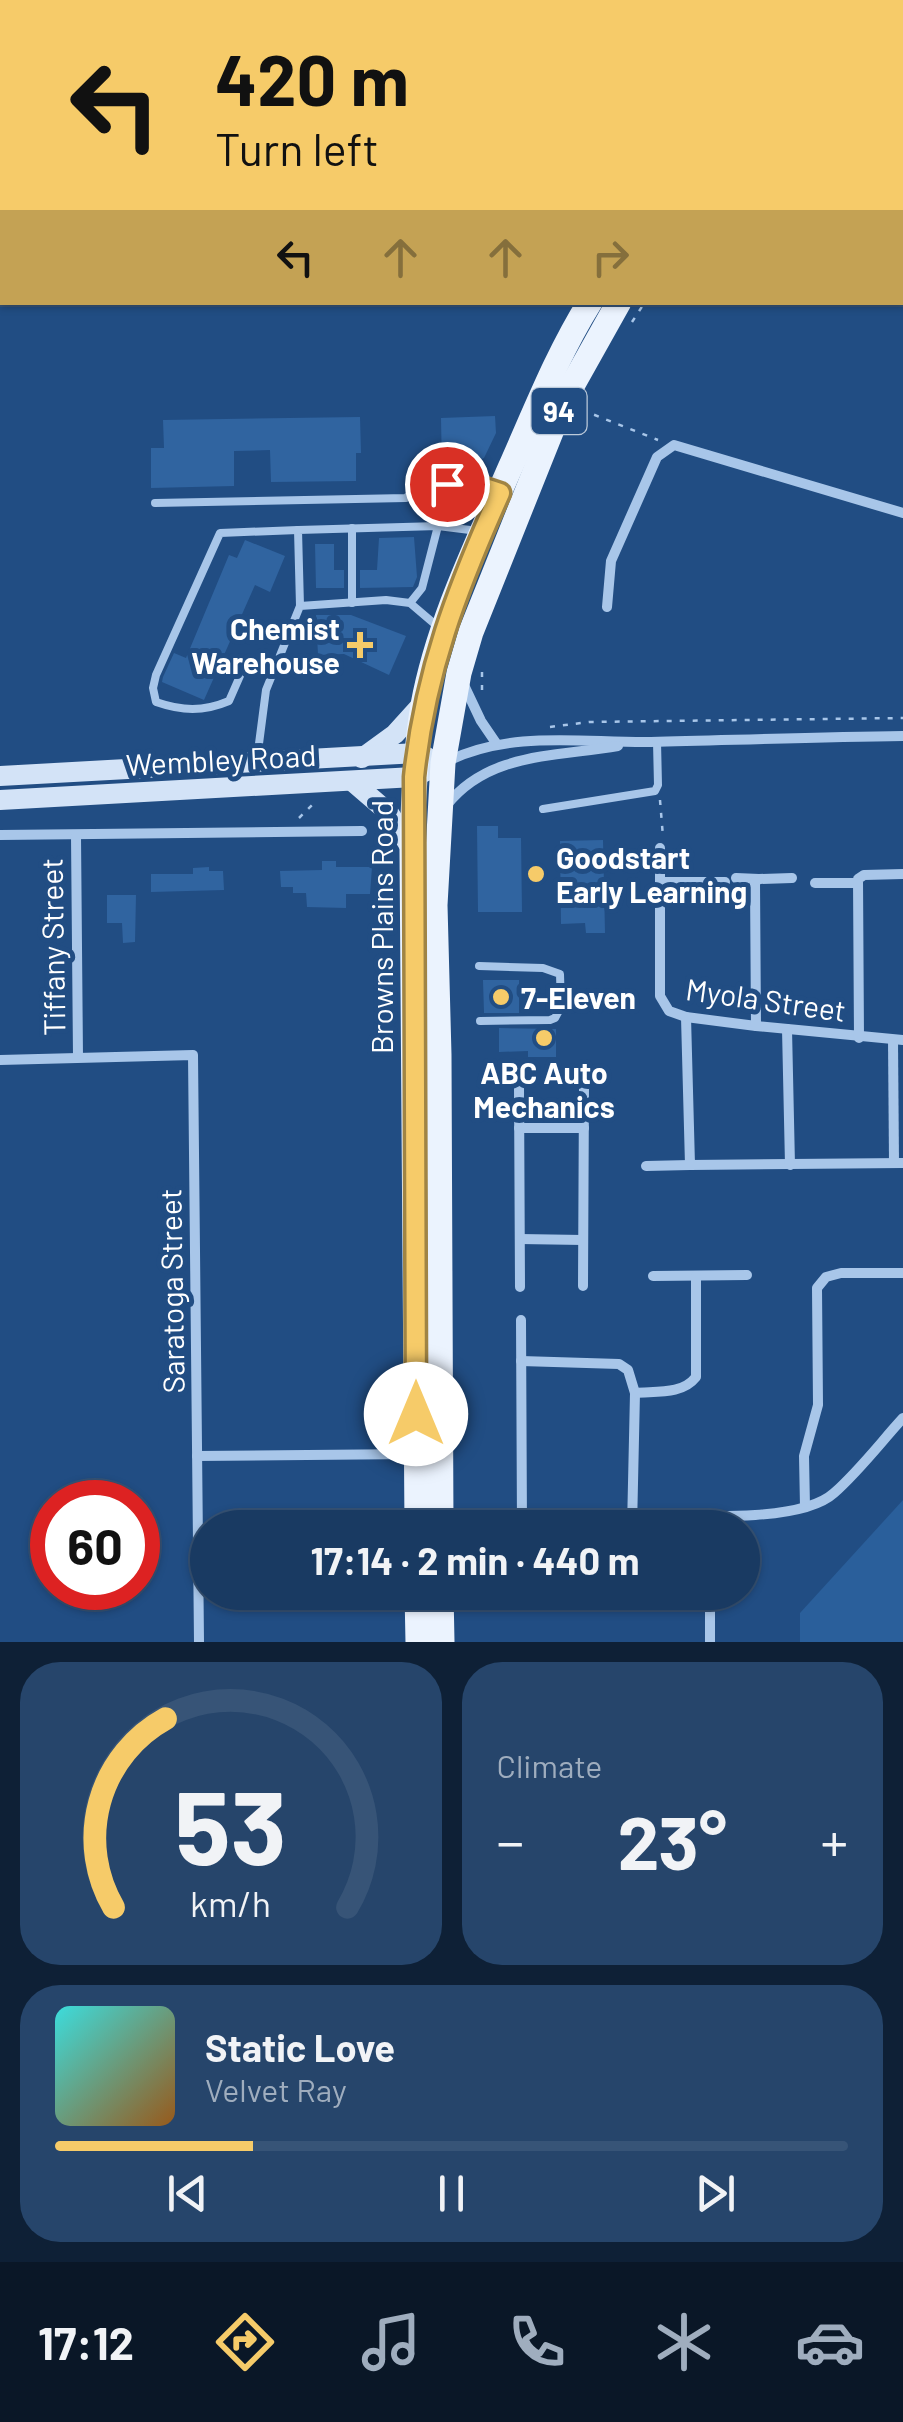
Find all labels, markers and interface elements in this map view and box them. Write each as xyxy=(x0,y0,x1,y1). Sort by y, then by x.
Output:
text: 420 m xyxy=(215,36,409,120)
icon: left xyxy=(50,40,180,170)
text: Turn left xyxy=(215,121,379,175)
icon: left xyxy=(268,230,323,285)
icon: ahead xyxy=(373,230,428,285)
icon: ahead xyxy=(478,230,533,285)
icon: right xyxy=(583,230,638,285)
road number: 94 xyxy=(532,388,586,434)
pin xyxy=(405,442,490,527)
icon: arrive xyxy=(420,457,475,512)
place label: Chemist Warehouse xyxy=(191,610,340,680)
marker: Chemist Warehouse xyxy=(349,634,371,656)
street label: Wembley Road xyxy=(125,736,317,782)
street label: Browns Plains Road xyxy=(363,800,399,1054)
place label: Goodstart Early Learning xyxy=(556,839,747,909)
street label: Tiffany Street xyxy=(32,858,72,1036)
marker: Goodstart Early Learning xyxy=(525,863,547,885)
street label: Myola Street xyxy=(684,970,848,1028)
place label: 7-Eleven xyxy=(521,979,636,1015)
marker: 7-Eleven xyxy=(490,986,512,1008)
marker: ABC Auto Mechanics xyxy=(533,1027,555,1049)
place label: ABC Auto Mechanics xyxy=(473,1054,615,1124)
street label: Saratoga Street xyxy=(151,1188,191,1394)
position arrow xyxy=(364,1362,468,1466)
speed limit sign: 60 xyxy=(30,1480,160,1610)
text: 17:14 · 2 min · 440 m xyxy=(311,1537,639,1583)
text: Climate xyxy=(497,1746,602,1784)
text: 53 xyxy=(175,1761,287,1886)
text: 23° xyxy=(617,1795,727,1885)
text: − xyxy=(497,1807,524,1873)
text: + xyxy=(820,1807,848,1873)
text: km/h xyxy=(190,1881,271,1924)
text: Static Love xyxy=(205,2024,395,2070)
text: Velvet Ray xyxy=(205,2070,347,2108)
icon: previous xyxy=(160,2166,215,2221)
icon: pause xyxy=(424,2166,479,2221)
icon: next xyxy=(688,2166,743,2221)
icon: directions xyxy=(210,2307,280,2377)
icon: music xyxy=(356,2307,426,2377)
icon: phone xyxy=(502,2307,572,2377)
icon: climate xyxy=(649,2307,719,2377)
icon: car xyxy=(795,2307,865,2377)
text: 17:12 xyxy=(38,2315,134,2369)

